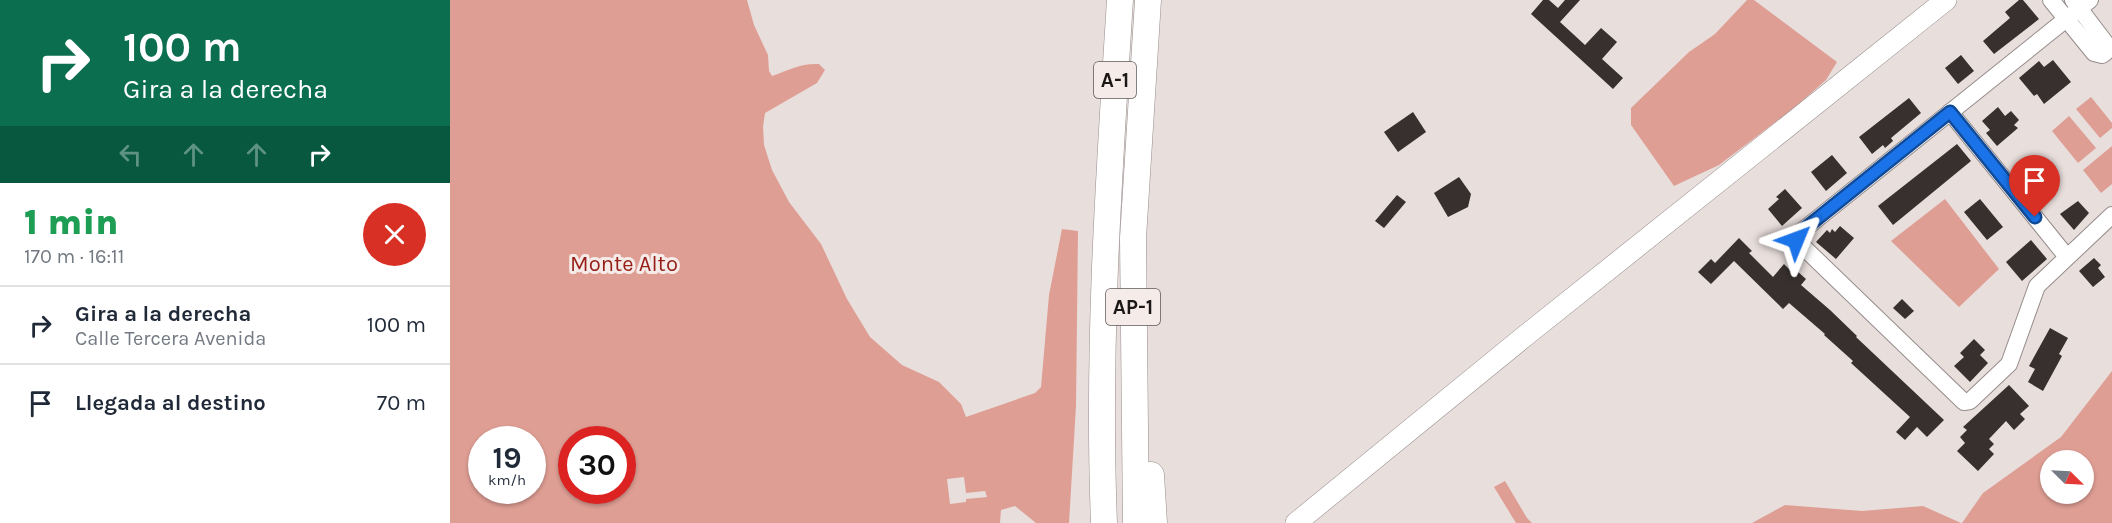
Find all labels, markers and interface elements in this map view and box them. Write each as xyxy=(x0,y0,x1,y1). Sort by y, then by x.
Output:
text: 100 m xyxy=(123,22,242,72)
icon: right xyxy=(24,24,102,102)
road number: A-1 xyxy=(1094,62,1136,98)
text: Gira a la derecha xyxy=(123,73,328,105)
icon: left xyxy=(114,138,147,171)
icon: ahead xyxy=(177,138,210,171)
icon: ahead xyxy=(240,138,273,171)
icon: right xyxy=(303,138,336,171)
pin xyxy=(2009,155,2060,217)
icon: arrive xyxy=(2018,164,2051,197)
text: 1 min xyxy=(24,201,118,243)
button: close xyxy=(363,203,426,266)
position arrow xyxy=(1764,208,1828,272)
text: 170 m · 16:11 xyxy=(24,245,124,268)
park label: Monte Alto xyxy=(570,251,678,277)
road number: AP-1 xyxy=(1106,289,1160,325)
text: Gira a la derecha xyxy=(75,301,251,327)
icon: right xyxy=(24,309,57,342)
text: 100 m xyxy=(367,312,426,338)
text: Calle Tercera Avenida xyxy=(75,327,266,350)
icon: arrive xyxy=(24,387,57,420)
text: Llegada al destino xyxy=(75,390,266,416)
text: 70 m xyxy=(377,390,426,416)
speed limit sign: 30 xyxy=(558,426,636,504)
text: 19 xyxy=(492,440,521,476)
north arrow xyxy=(2040,450,2094,504)
map controls xyxy=(2040,450,2094,504)
text: km/h xyxy=(488,471,526,489)

